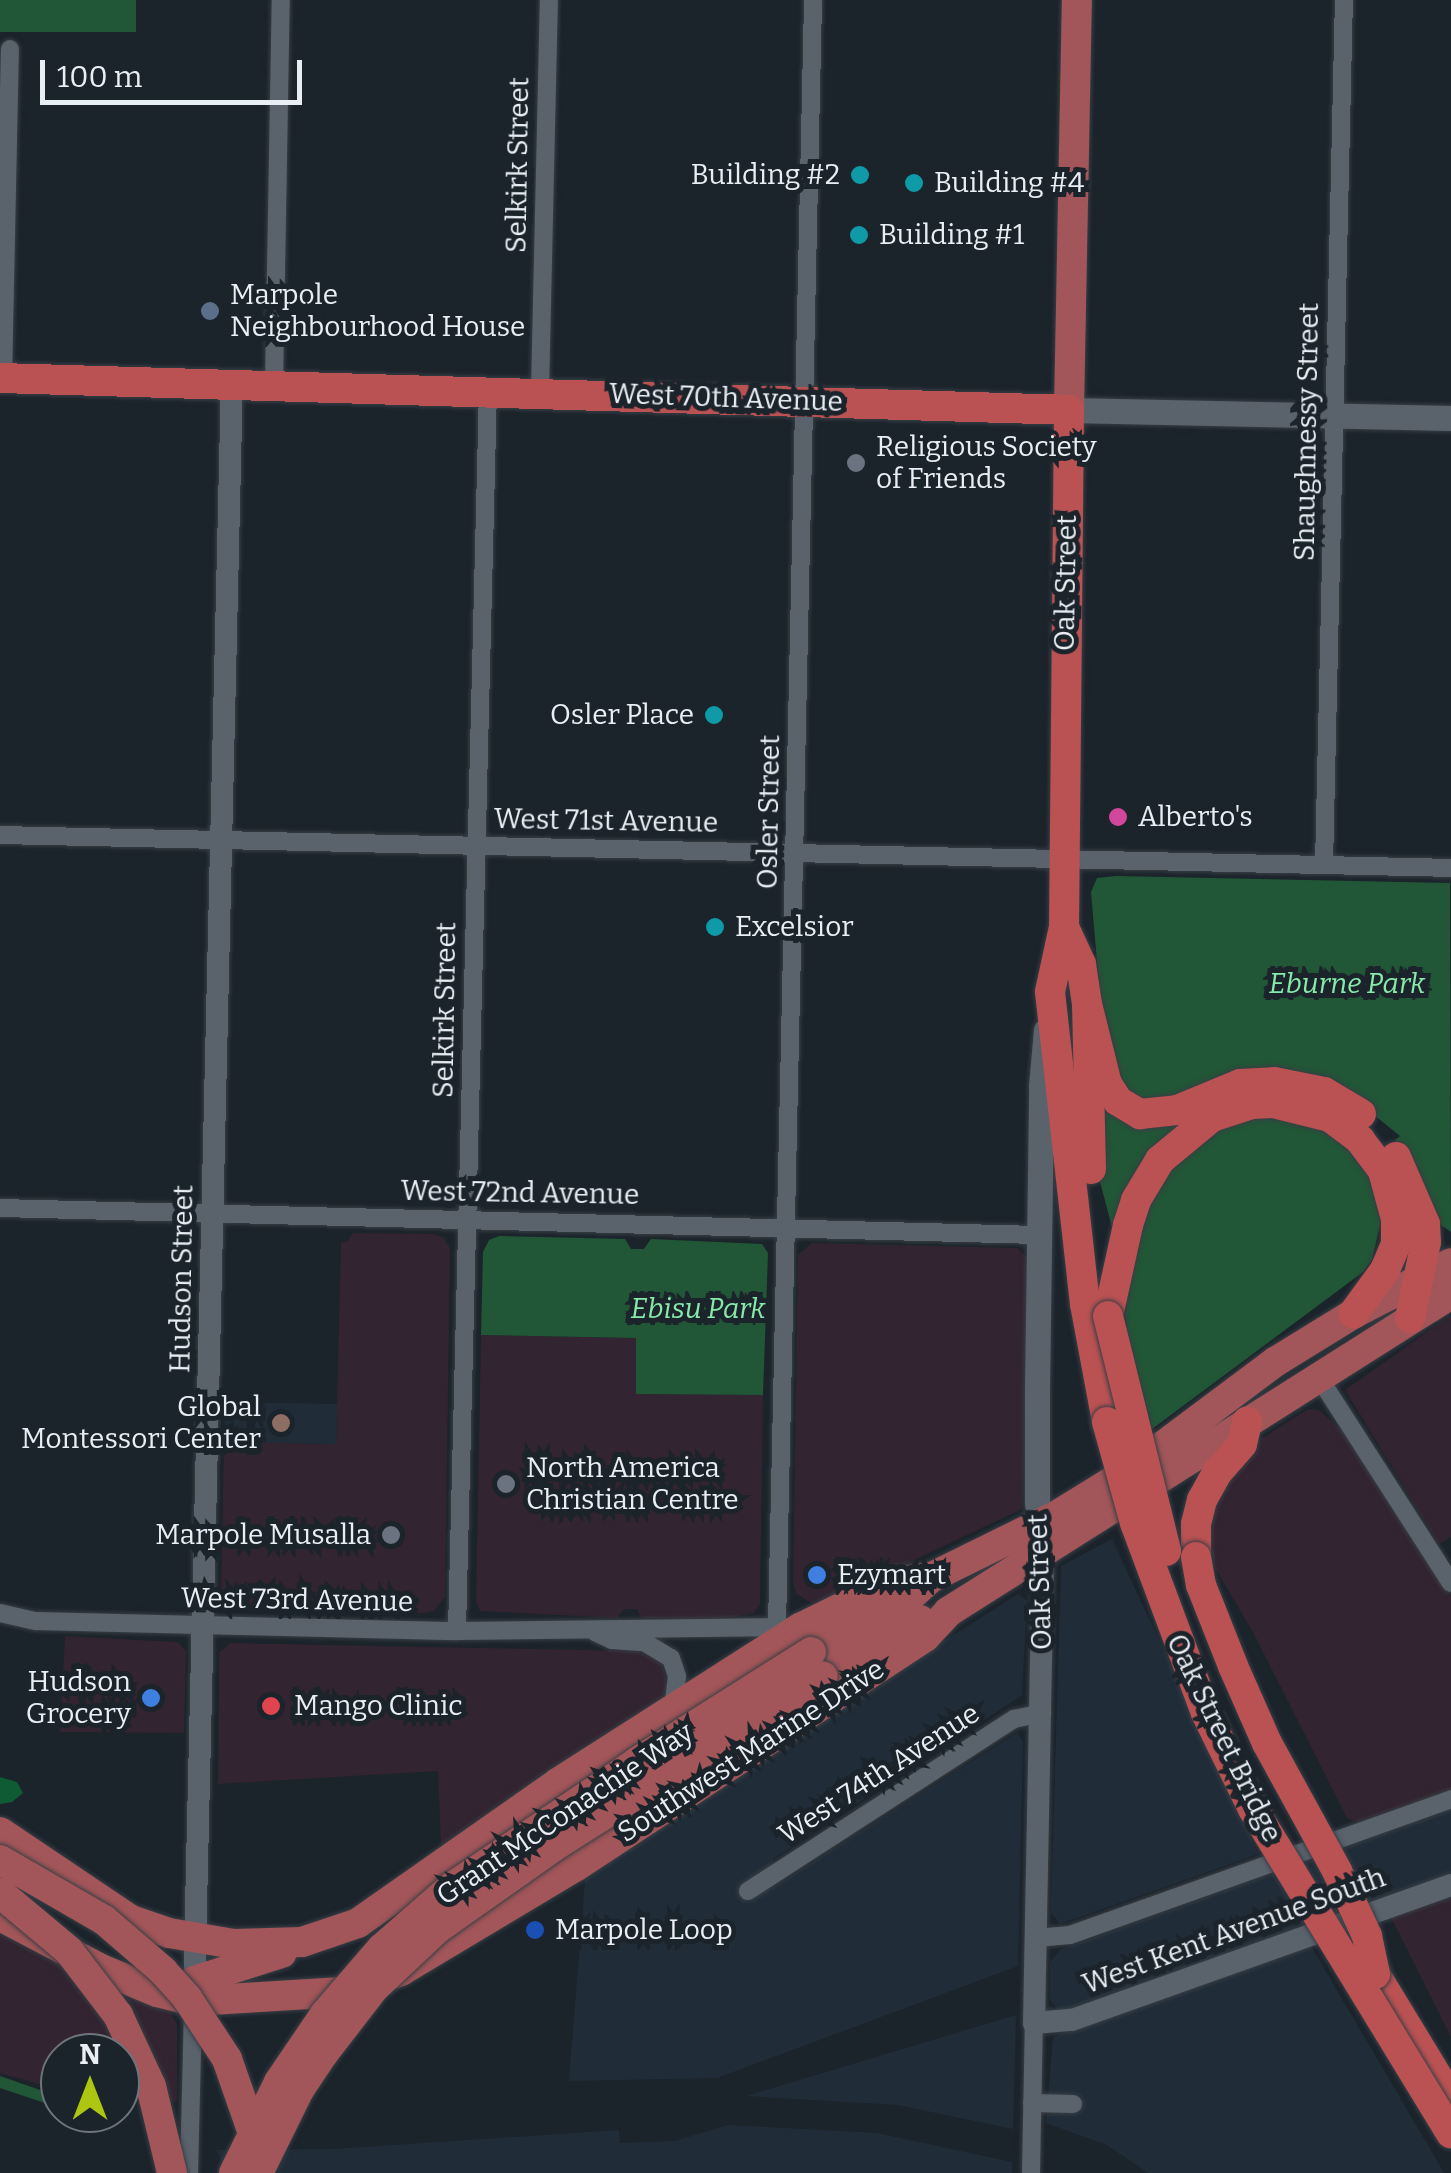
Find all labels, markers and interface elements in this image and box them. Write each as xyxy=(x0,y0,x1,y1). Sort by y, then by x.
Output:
scale bar xyxy=(45,40,308,102)
text: 100 m xyxy=(57,59,142,95)
street label: Selkirk Street xyxy=(500,77,536,253)
place label: Building #2 xyxy=(691,158,840,192)
marker: Building #2 xyxy=(849,164,871,186)
place label: Building #4 xyxy=(934,166,1084,200)
marker: Building #4 xyxy=(903,172,925,194)
place label: Building #1 xyxy=(879,218,1024,252)
marker: Building #1 xyxy=(848,224,870,246)
place label: Marpole Neighbourhood House xyxy=(230,278,525,344)
marker: Marpole Neighbourhood House xyxy=(199,300,221,322)
street label: Shaughnessy Street xyxy=(1288,303,1326,561)
street label: West 70th Avenue xyxy=(609,377,843,419)
place label: Religious Society of Friends xyxy=(876,430,1096,496)
marker: Religious Society of Friends xyxy=(845,452,867,474)
street label: Oak Street xyxy=(1048,515,1084,651)
place label: Osler Place xyxy=(550,698,694,732)
marker: Osler Place xyxy=(703,704,725,726)
street label: Osler Street xyxy=(751,734,787,890)
place label: Alberto's xyxy=(1138,800,1253,834)
street label: West 71st Avenue xyxy=(494,802,718,840)
marker: Alberto's xyxy=(1107,806,1129,828)
place label: Excelsior xyxy=(735,910,854,944)
marker: Excelsior xyxy=(704,916,726,938)
street label: Selkirk Street xyxy=(427,922,463,1098)
park label: Eburne Park xyxy=(1269,967,1425,1001)
street label: West 72nd Avenue xyxy=(400,1174,640,1212)
street label: Hudson Street xyxy=(164,1185,200,1373)
park label: Ebisu Park xyxy=(630,1292,766,1326)
place label: Global Montessori Center xyxy=(21,1390,261,1456)
marker: Global Montessori Center xyxy=(270,1412,292,1434)
place label: North America Christian Centre xyxy=(526,1451,739,1517)
marker: North America Christian Centre xyxy=(495,1473,517,1495)
street label: Oak Street xyxy=(1021,1513,1059,1651)
place label: Marpole Musalla xyxy=(155,1518,371,1552)
marker: Marpole Musalla xyxy=(380,1524,402,1546)
place label: Ezymart xyxy=(837,1558,946,1592)
marker: Ezymart xyxy=(806,1564,828,1586)
street label: West 73rd Avenue xyxy=(181,1581,413,1619)
street label: Oak Street Bridge xyxy=(1159,1629,1289,1847)
street label: Southwest Marine Drive xyxy=(612,1652,890,1850)
place label: Hudson Grocery xyxy=(26,1665,131,1731)
marker: Hudson Grocery xyxy=(140,1687,162,1709)
place label: Mango Clinic xyxy=(294,1689,463,1723)
marker: Mango Clinic xyxy=(258,1693,284,1719)
street label: West 74th Avenue xyxy=(772,1697,986,1851)
street label: Grant McConachie Way xyxy=(430,1716,700,1912)
street label: West Kent Avenue South xyxy=(1078,1861,1390,2001)
place label: Marpole Loop xyxy=(555,1913,733,1947)
marker: Marpole Loop xyxy=(524,1919,546,1941)
north arrow xyxy=(40,2033,140,2133)
text: N xyxy=(79,2038,101,2071)

